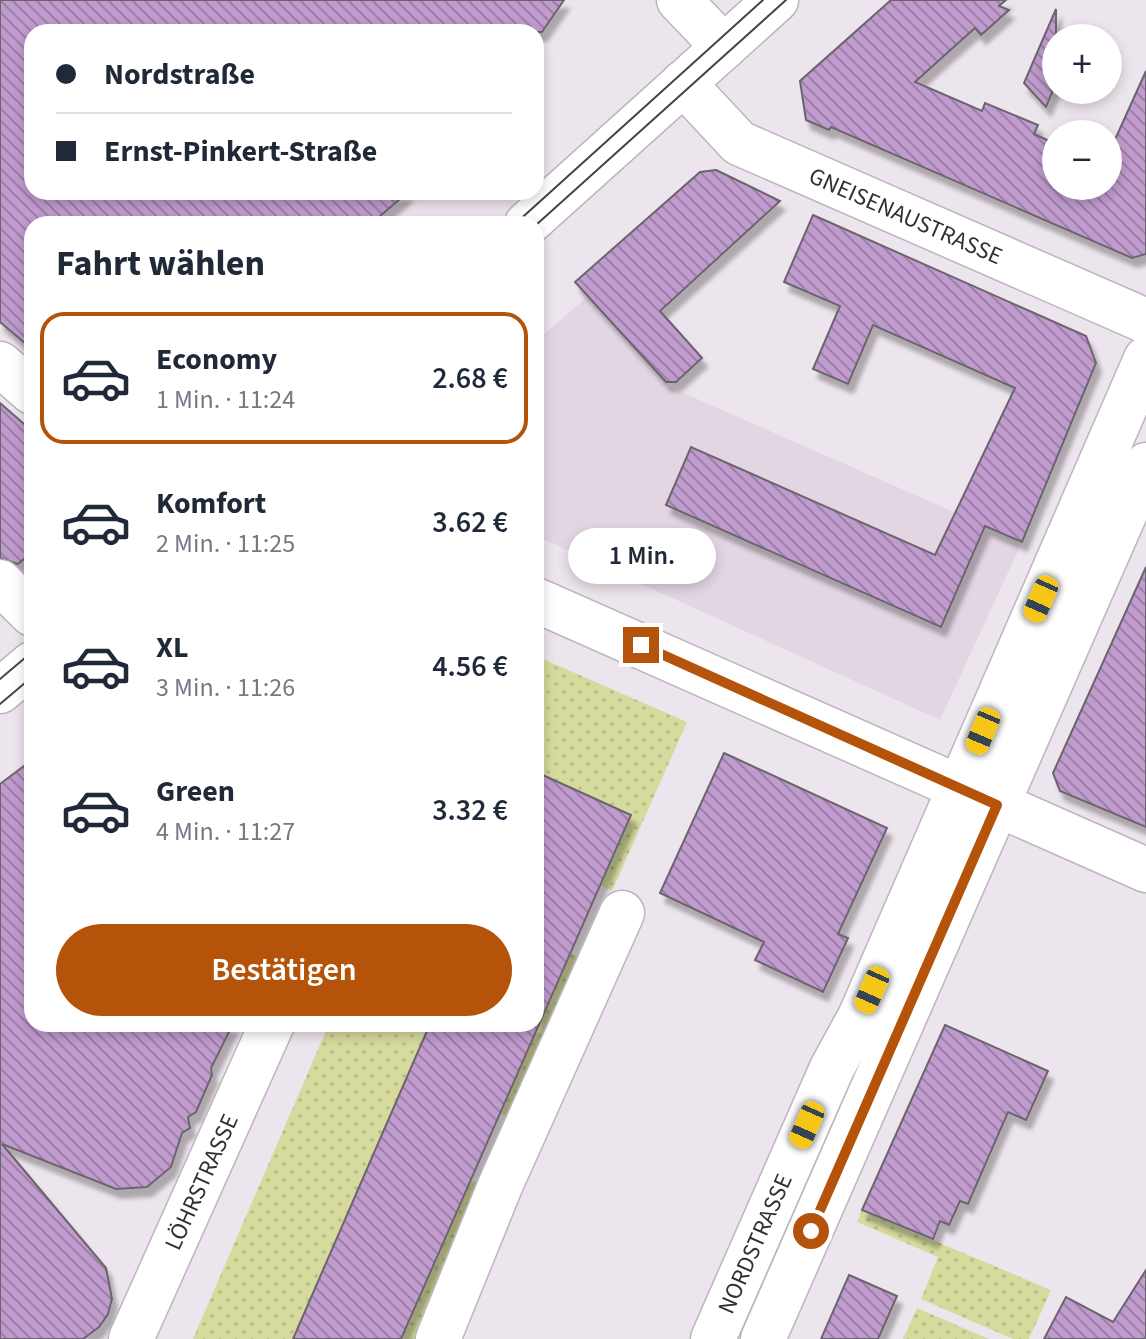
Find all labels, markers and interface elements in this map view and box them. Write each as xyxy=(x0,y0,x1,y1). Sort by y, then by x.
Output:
map controls xyxy=(1042,24,1122,200)
button: + xyxy=(1042,24,1122,104)
text: Nordstraße xyxy=(104,53,255,96)
button: − xyxy=(1042,120,1122,200)
text: Ernst-Pinkert-Straße xyxy=(104,130,377,173)
street label: GNEISENAUSTRASSE xyxy=(803,158,1008,274)
text: Fahrt wählen xyxy=(56,238,265,289)
text: Economy xyxy=(156,338,277,381)
icon: car xyxy=(60,342,132,414)
text: 2.68 € xyxy=(432,357,508,400)
text: 1 Min. · 11:24 xyxy=(156,381,295,418)
text: Komfort xyxy=(156,482,266,525)
icon: car xyxy=(60,486,132,558)
text: 3.62 € xyxy=(432,501,508,544)
text: 2 Min. · 11:25 xyxy=(156,525,295,562)
callout: 1 Min. xyxy=(567,529,715,585)
text: 1 Min. xyxy=(609,537,675,574)
car xyxy=(1020,572,1062,626)
text: XL xyxy=(156,626,189,669)
route end xyxy=(623,627,659,663)
icon: car xyxy=(60,630,132,702)
text: 4.56 € xyxy=(432,645,508,688)
text: 3 Min. · 11:26 xyxy=(156,669,295,706)
car xyxy=(963,704,1003,758)
text: Green xyxy=(156,770,235,813)
icon: car xyxy=(60,774,132,846)
text: 3.32 € xyxy=(432,789,508,832)
text: 4 Min. · 11:27 xyxy=(156,813,295,850)
button: Bestätigen xyxy=(56,924,512,1016)
car xyxy=(851,963,893,1017)
car xyxy=(786,1098,828,1152)
street label: LÖHRSTRASSE xyxy=(156,1108,247,1256)
street label: NORDSTRASSE xyxy=(709,1168,801,1319)
route start xyxy=(793,1213,829,1249)

